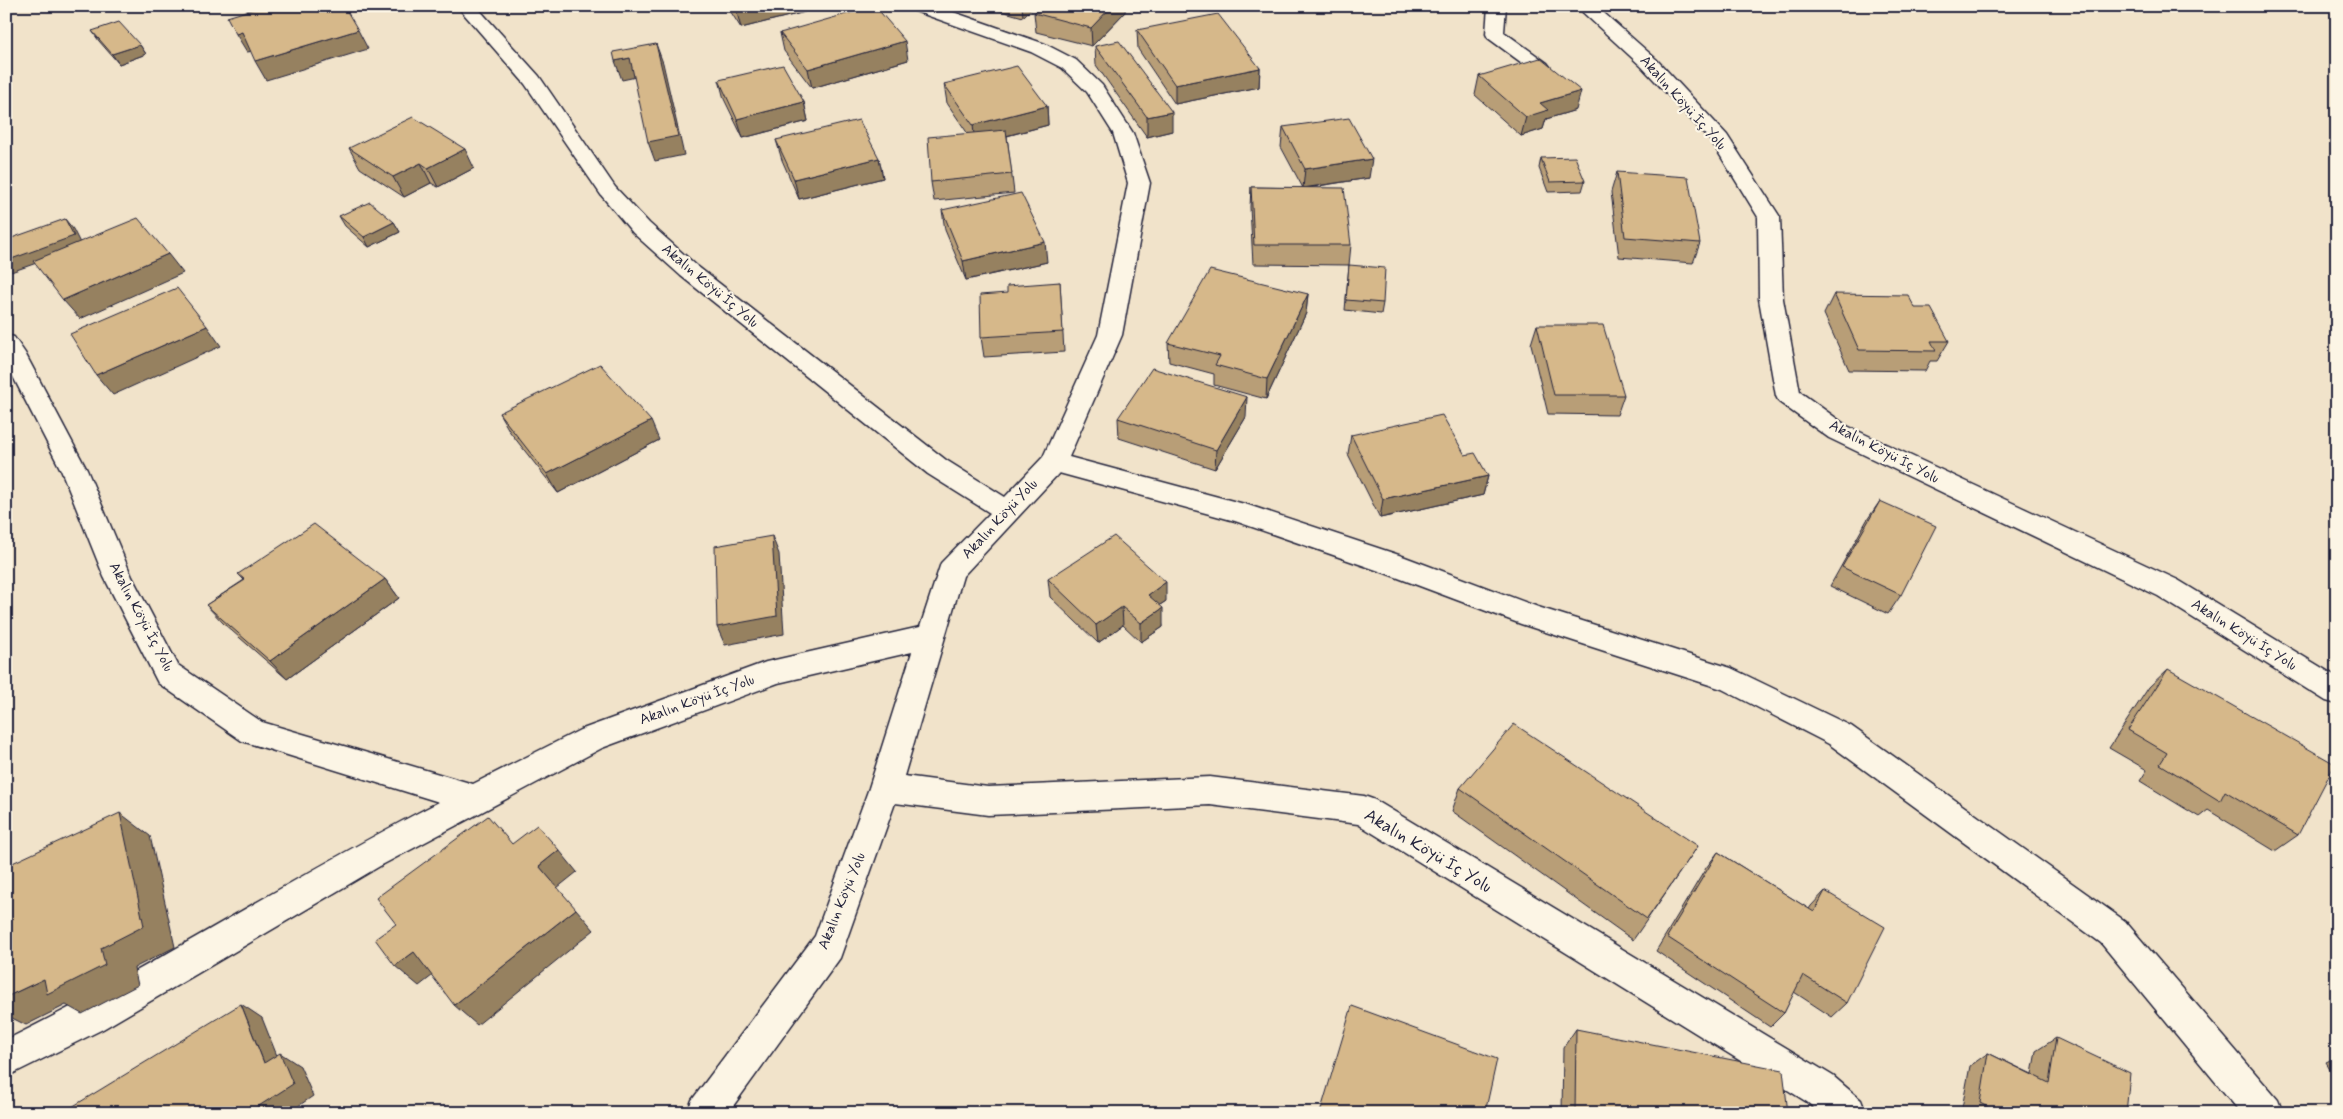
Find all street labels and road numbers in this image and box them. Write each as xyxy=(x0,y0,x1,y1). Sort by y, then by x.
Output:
street label: Akalın Köyü İç Yolu xyxy=(1635,51,1731,155)
street label: Akalın Köyü İç Yolu xyxy=(657,239,763,333)
street label: Akalın Köyü İç Yolu xyxy=(1826,416,1942,488)
street label: Akalın Köyü Yolu xyxy=(958,475,1042,563)
street label: Akalın Köyü İç Yolu xyxy=(104,559,178,675)
street label: Akalın Köyü İç Yolu xyxy=(2187,594,2301,676)
street label: Akalın Köyü İç Yolu xyxy=(637,670,757,730)
street label: Akalın Köyü İç Yolu xyxy=(1360,803,1496,899)
street label: Akalın Köyü Yolu xyxy=(813,850,871,952)

